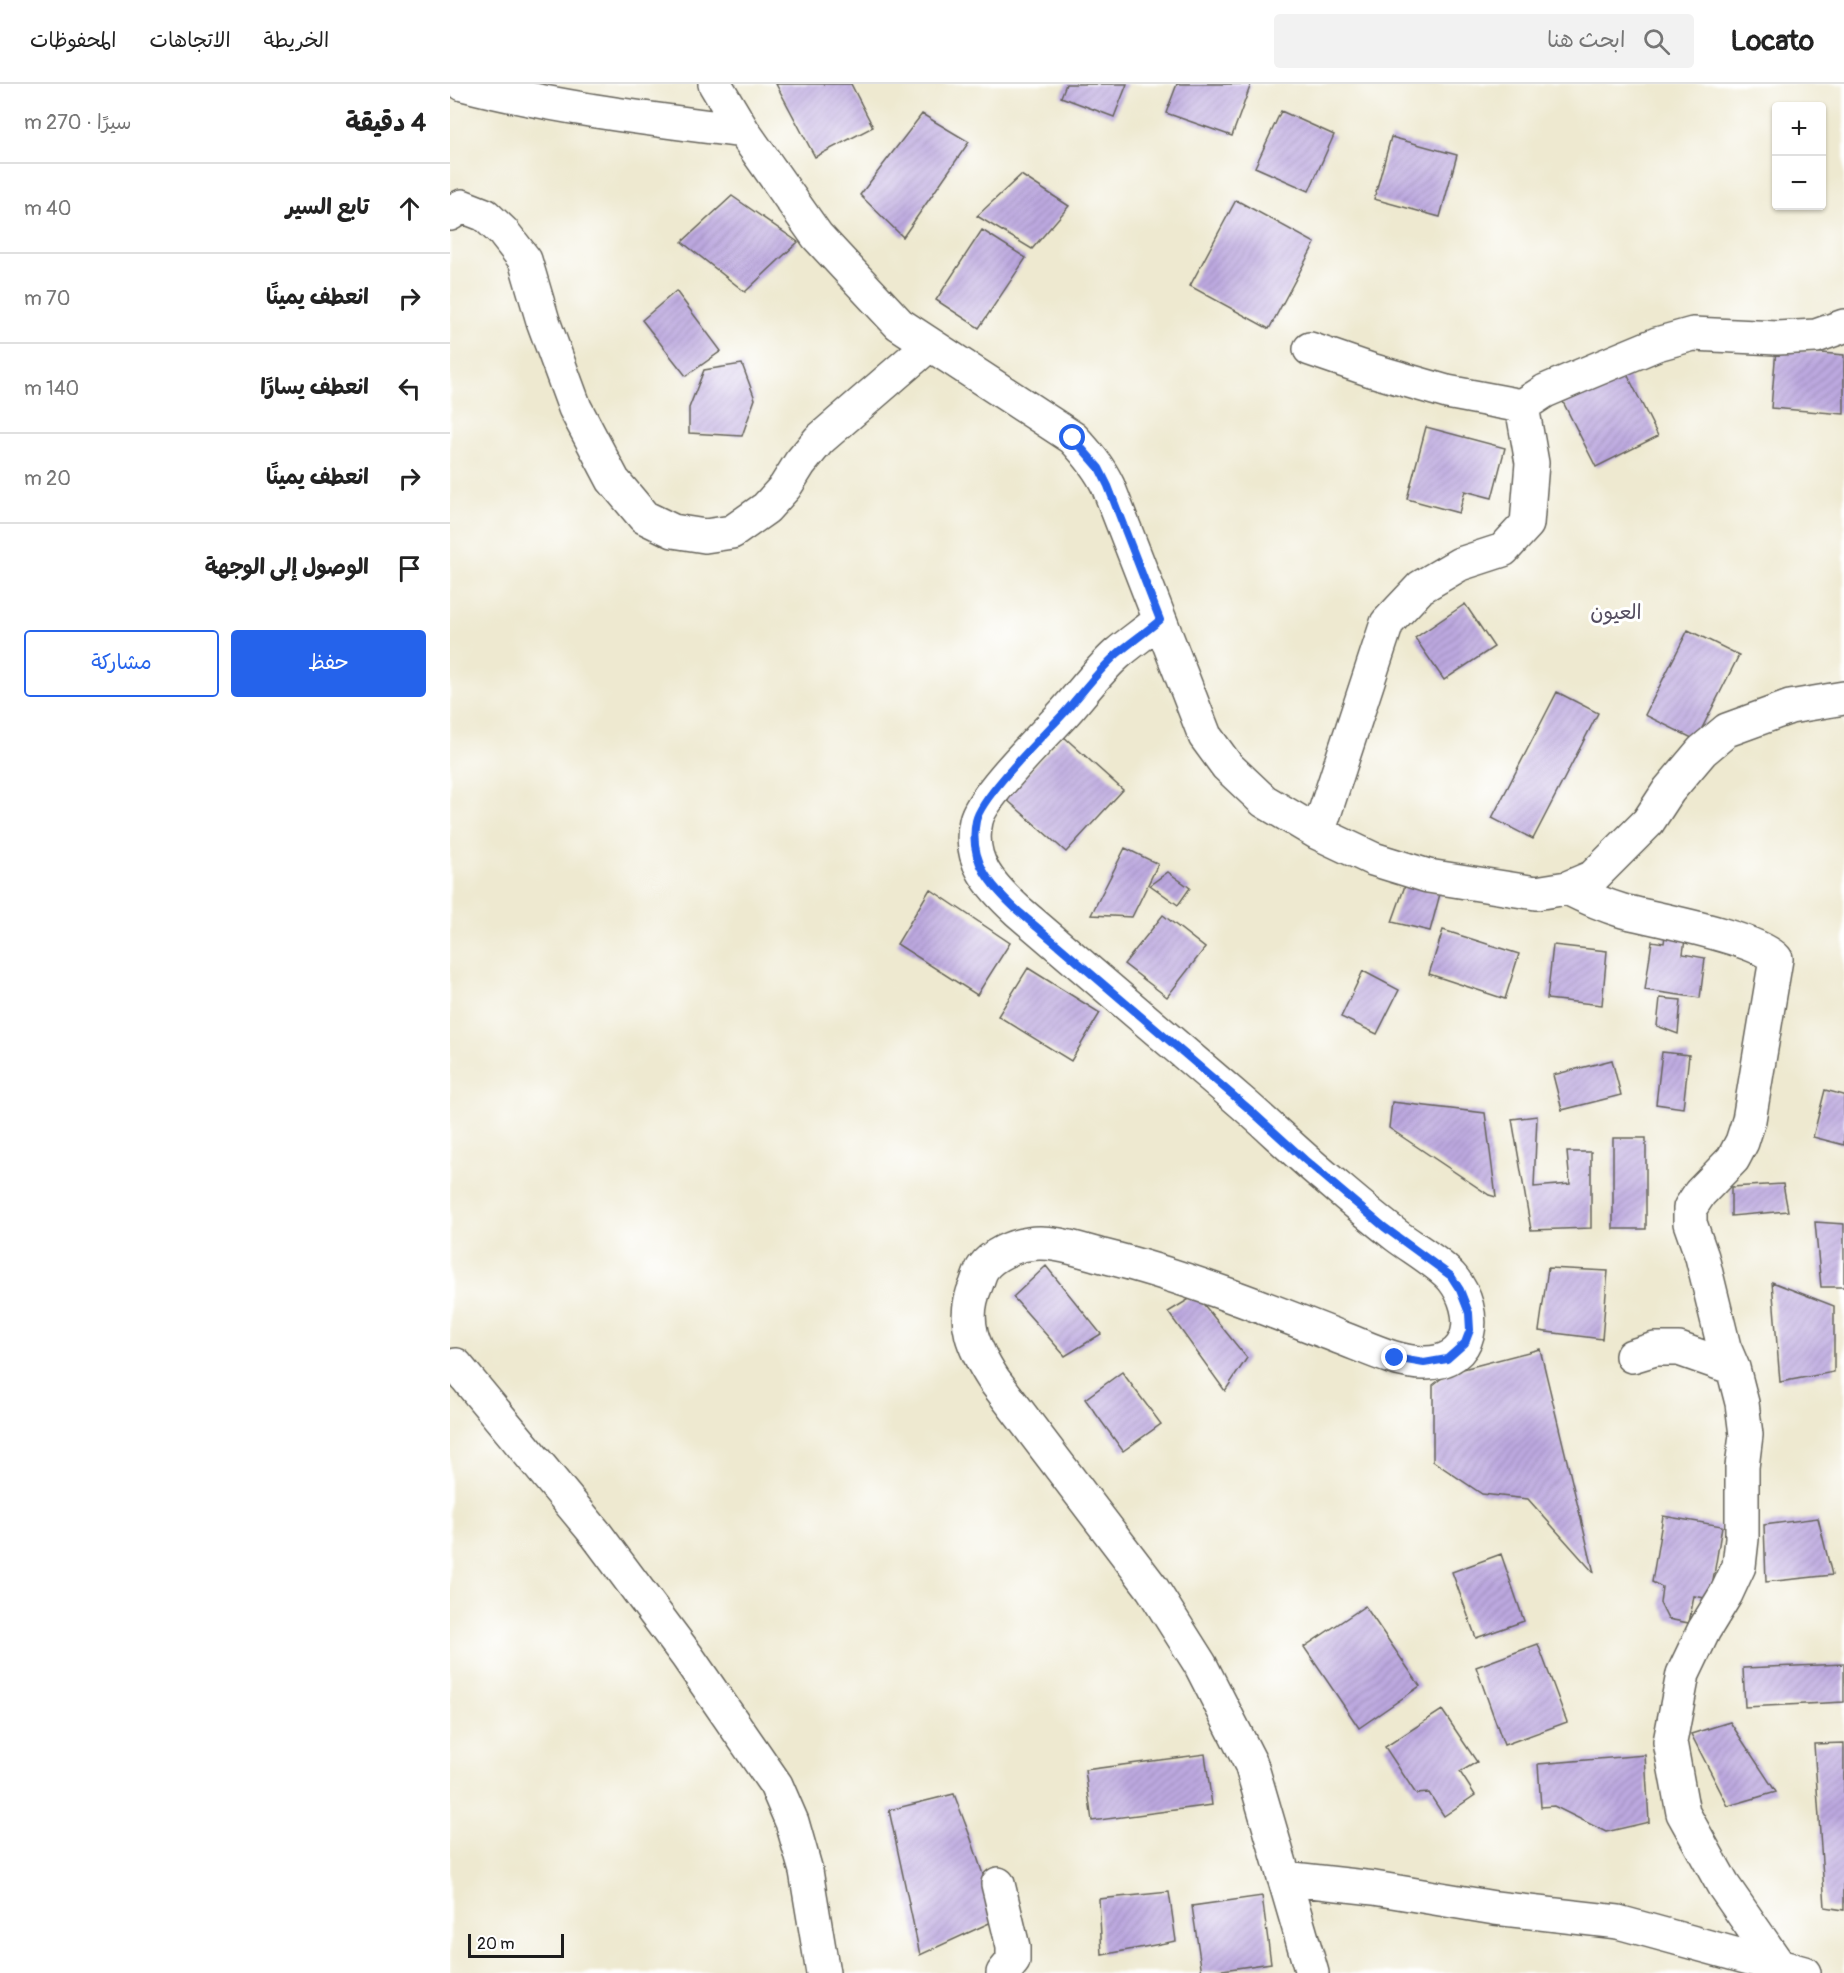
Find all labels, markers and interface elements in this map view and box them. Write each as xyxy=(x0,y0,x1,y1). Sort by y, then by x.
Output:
search box xyxy=(1274,14,1694,68)
text: Locato xyxy=(1730,24,1814,59)
icon: search xyxy=(1640,25,1673,58)
text: ابحث هنا xyxy=(1547,26,1625,54)
text: المحفوظات xyxy=(30,27,116,54)
text: الاتجاهات xyxy=(149,27,231,54)
text: الخريطة xyxy=(264,27,329,54)
map controls xyxy=(1772,102,1826,210)
button: + xyxy=(1772,102,1826,156)
text: 4 دقيقة xyxy=(345,107,426,139)
text: سيرًا · 270 m xyxy=(24,110,131,135)
button: − xyxy=(1772,156,1826,210)
icon: ahead xyxy=(393,192,426,225)
text: تابع السير xyxy=(286,193,369,221)
text: 40 m xyxy=(24,196,71,221)
icon: right xyxy=(393,282,426,315)
text: انعطف يمينًا xyxy=(266,283,369,311)
text: 70 m xyxy=(24,286,70,311)
icon: left xyxy=(393,372,426,405)
text: انعطف يسارًا xyxy=(260,373,369,401)
text: 140 m xyxy=(24,376,79,401)
route start xyxy=(1059,424,1085,450)
icon: right xyxy=(393,462,426,495)
text: انعطف يمينًا xyxy=(266,463,369,491)
text: 20 m xyxy=(24,466,71,491)
icon: arrive xyxy=(393,552,426,585)
text: الوصول إلى الوجهة xyxy=(205,553,369,581)
district label: العيون xyxy=(1590,599,1642,626)
button: مشاركة xyxy=(24,630,219,697)
button: حفظ xyxy=(231,630,426,697)
route end xyxy=(1381,1344,1407,1370)
scale bar xyxy=(468,1931,564,1958)
text: 20 m xyxy=(477,1934,515,1954)

